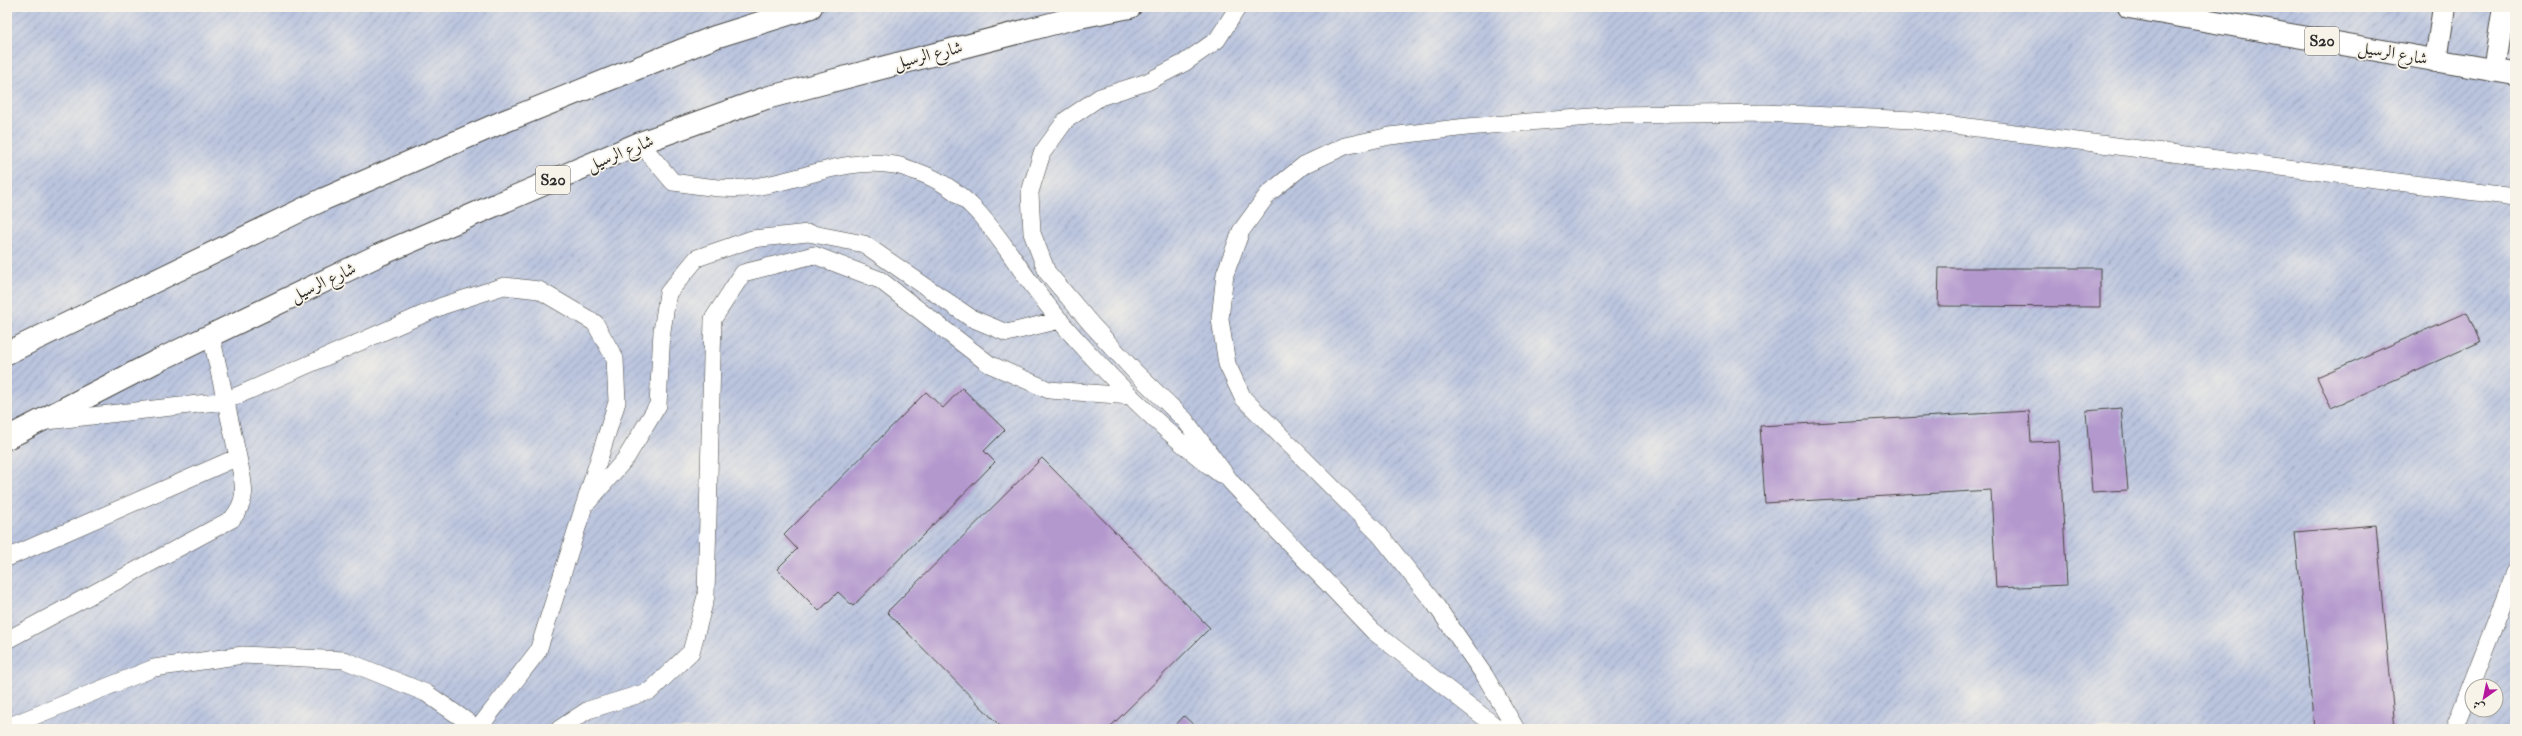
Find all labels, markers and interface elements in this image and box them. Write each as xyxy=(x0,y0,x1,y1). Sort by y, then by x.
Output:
road number: S20 xyxy=(2305,27,2339,55)
street label: شارع الرسيل xyxy=(891,36,965,77)
street label: شارع الرسيل xyxy=(2356,37,2429,72)
street label: شارع الرسيل xyxy=(584,130,658,179)
road number: S20 xyxy=(536,166,570,194)
street label: شارع الرسيل xyxy=(287,258,361,309)
north arrow xyxy=(2464,678,2504,718)
text: ش xyxy=(2471,697,2487,714)

